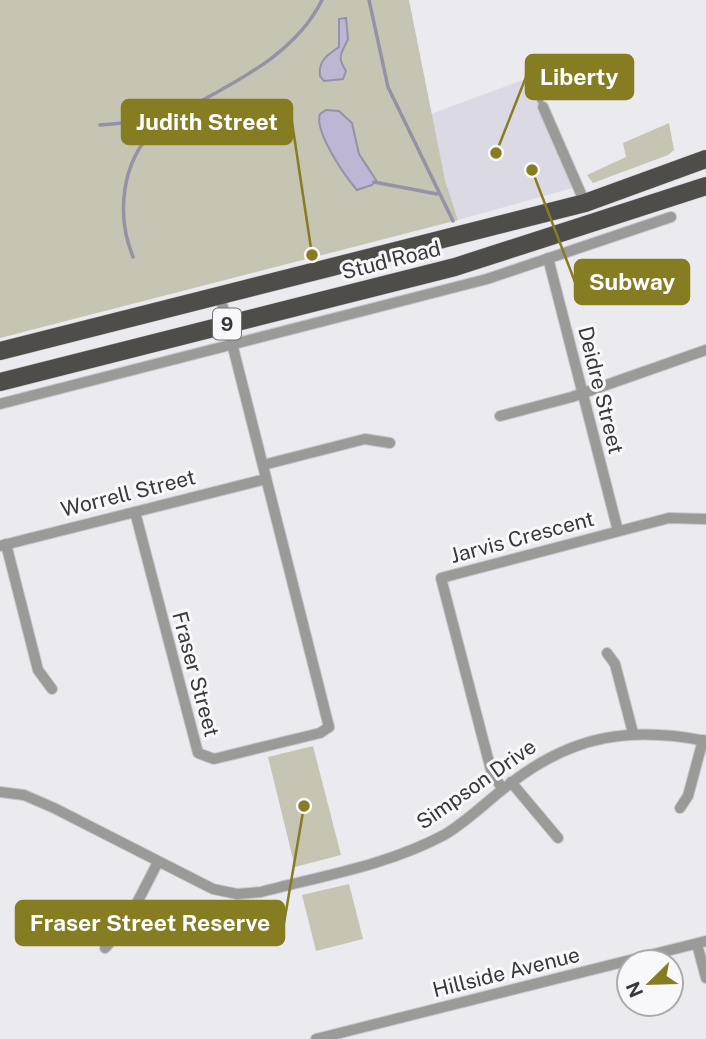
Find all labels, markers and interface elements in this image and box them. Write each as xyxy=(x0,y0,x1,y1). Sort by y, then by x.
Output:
callout: Liberty xyxy=(526,55,633,99)
text: Liberty xyxy=(540,63,618,90)
callout: Judith Street xyxy=(122,100,292,144)
text: Judith Street xyxy=(136,108,278,135)
street label: Stud Road xyxy=(339,236,443,284)
callout: Subway xyxy=(575,260,689,304)
text: Subway xyxy=(589,268,675,295)
road number: 9 xyxy=(213,308,241,340)
street label: Deidre Street xyxy=(573,324,629,456)
street label: Worrell Street xyxy=(58,464,198,522)
street label: Jarvis Crescent xyxy=(447,506,597,568)
street label: Fraser Street xyxy=(167,608,225,740)
street label: Simpson Drive xyxy=(411,734,541,834)
callout: Fraser Street Reserve xyxy=(16,901,284,945)
text: Fraser Street Reserve xyxy=(30,909,270,936)
street label: Hillside Avenue xyxy=(430,942,582,1002)
north arrow xyxy=(615,948,685,1018)
text: N xyxy=(621,979,647,1001)

